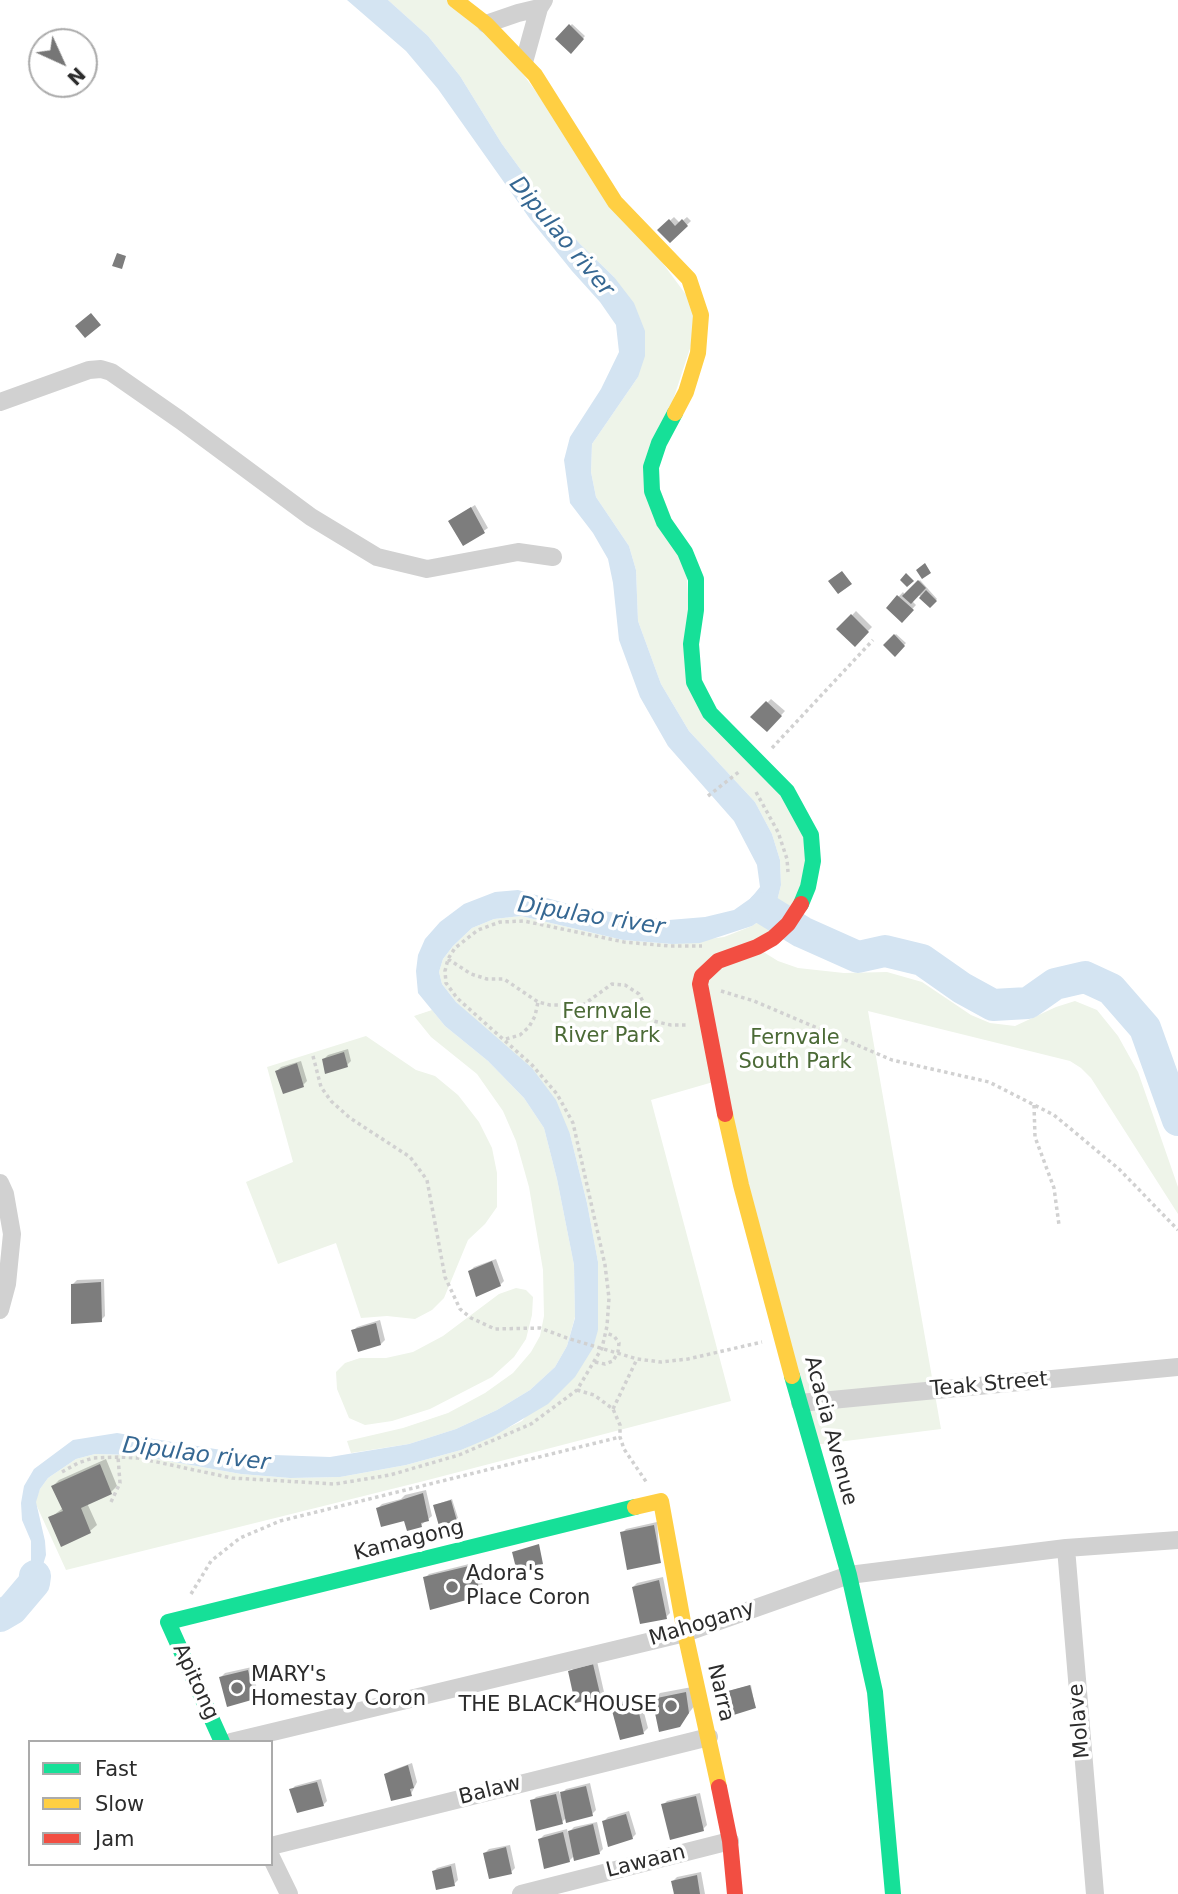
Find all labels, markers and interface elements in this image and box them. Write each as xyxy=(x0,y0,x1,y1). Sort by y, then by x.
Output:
north arrow xyxy=(28,28,98,98)
text: N xyxy=(63,63,90,90)
water label: Dipulao river xyxy=(503,171,619,303)
water label: Dipulao river xyxy=(516,892,666,942)
park label: Fernvale River Park xyxy=(554,1000,660,1050)
park label: Fernvale South Park xyxy=(738,1026,852,1076)
street label: Acacia Avenue xyxy=(798,1354,862,1508)
street label: Teak Street xyxy=(929,1367,1049,1403)
water label: Dipulao river xyxy=(121,1432,271,1478)
street label: Kamagong xyxy=(351,1515,467,1567)
place label: Adora's Place Coron xyxy=(466,1562,590,1612)
marker: Adora's Place Coron xyxy=(444,1579,460,1595)
street label: Mahogany xyxy=(646,1596,758,1652)
street label: Apitong xyxy=(166,1640,224,1724)
street label: Narra xyxy=(701,1662,739,1724)
place label: MARY's Homestay Coron xyxy=(251,1663,426,1713)
marker: MARY's Homestay Coron xyxy=(229,1680,245,1696)
street label: Molave xyxy=(1064,1683,1096,1759)
place label: THE BLACK HOUSE xyxy=(458,1693,657,1719)
marker: THE BLACK HOUSE xyxy=(663,1698,679,1714)
legend xyxy=(28,1740,273,1866)
text: Fast xyxy=(95,1757,137,1781)
street label: Balaw xyxy=(456,1771,524,1811)
text: Slow xyxy=(95,1792,144,1816)
text: Jam xyxy=(95,1827,135,1851)
street label: Lawaan xyxy=(604,1840,688,1884)

